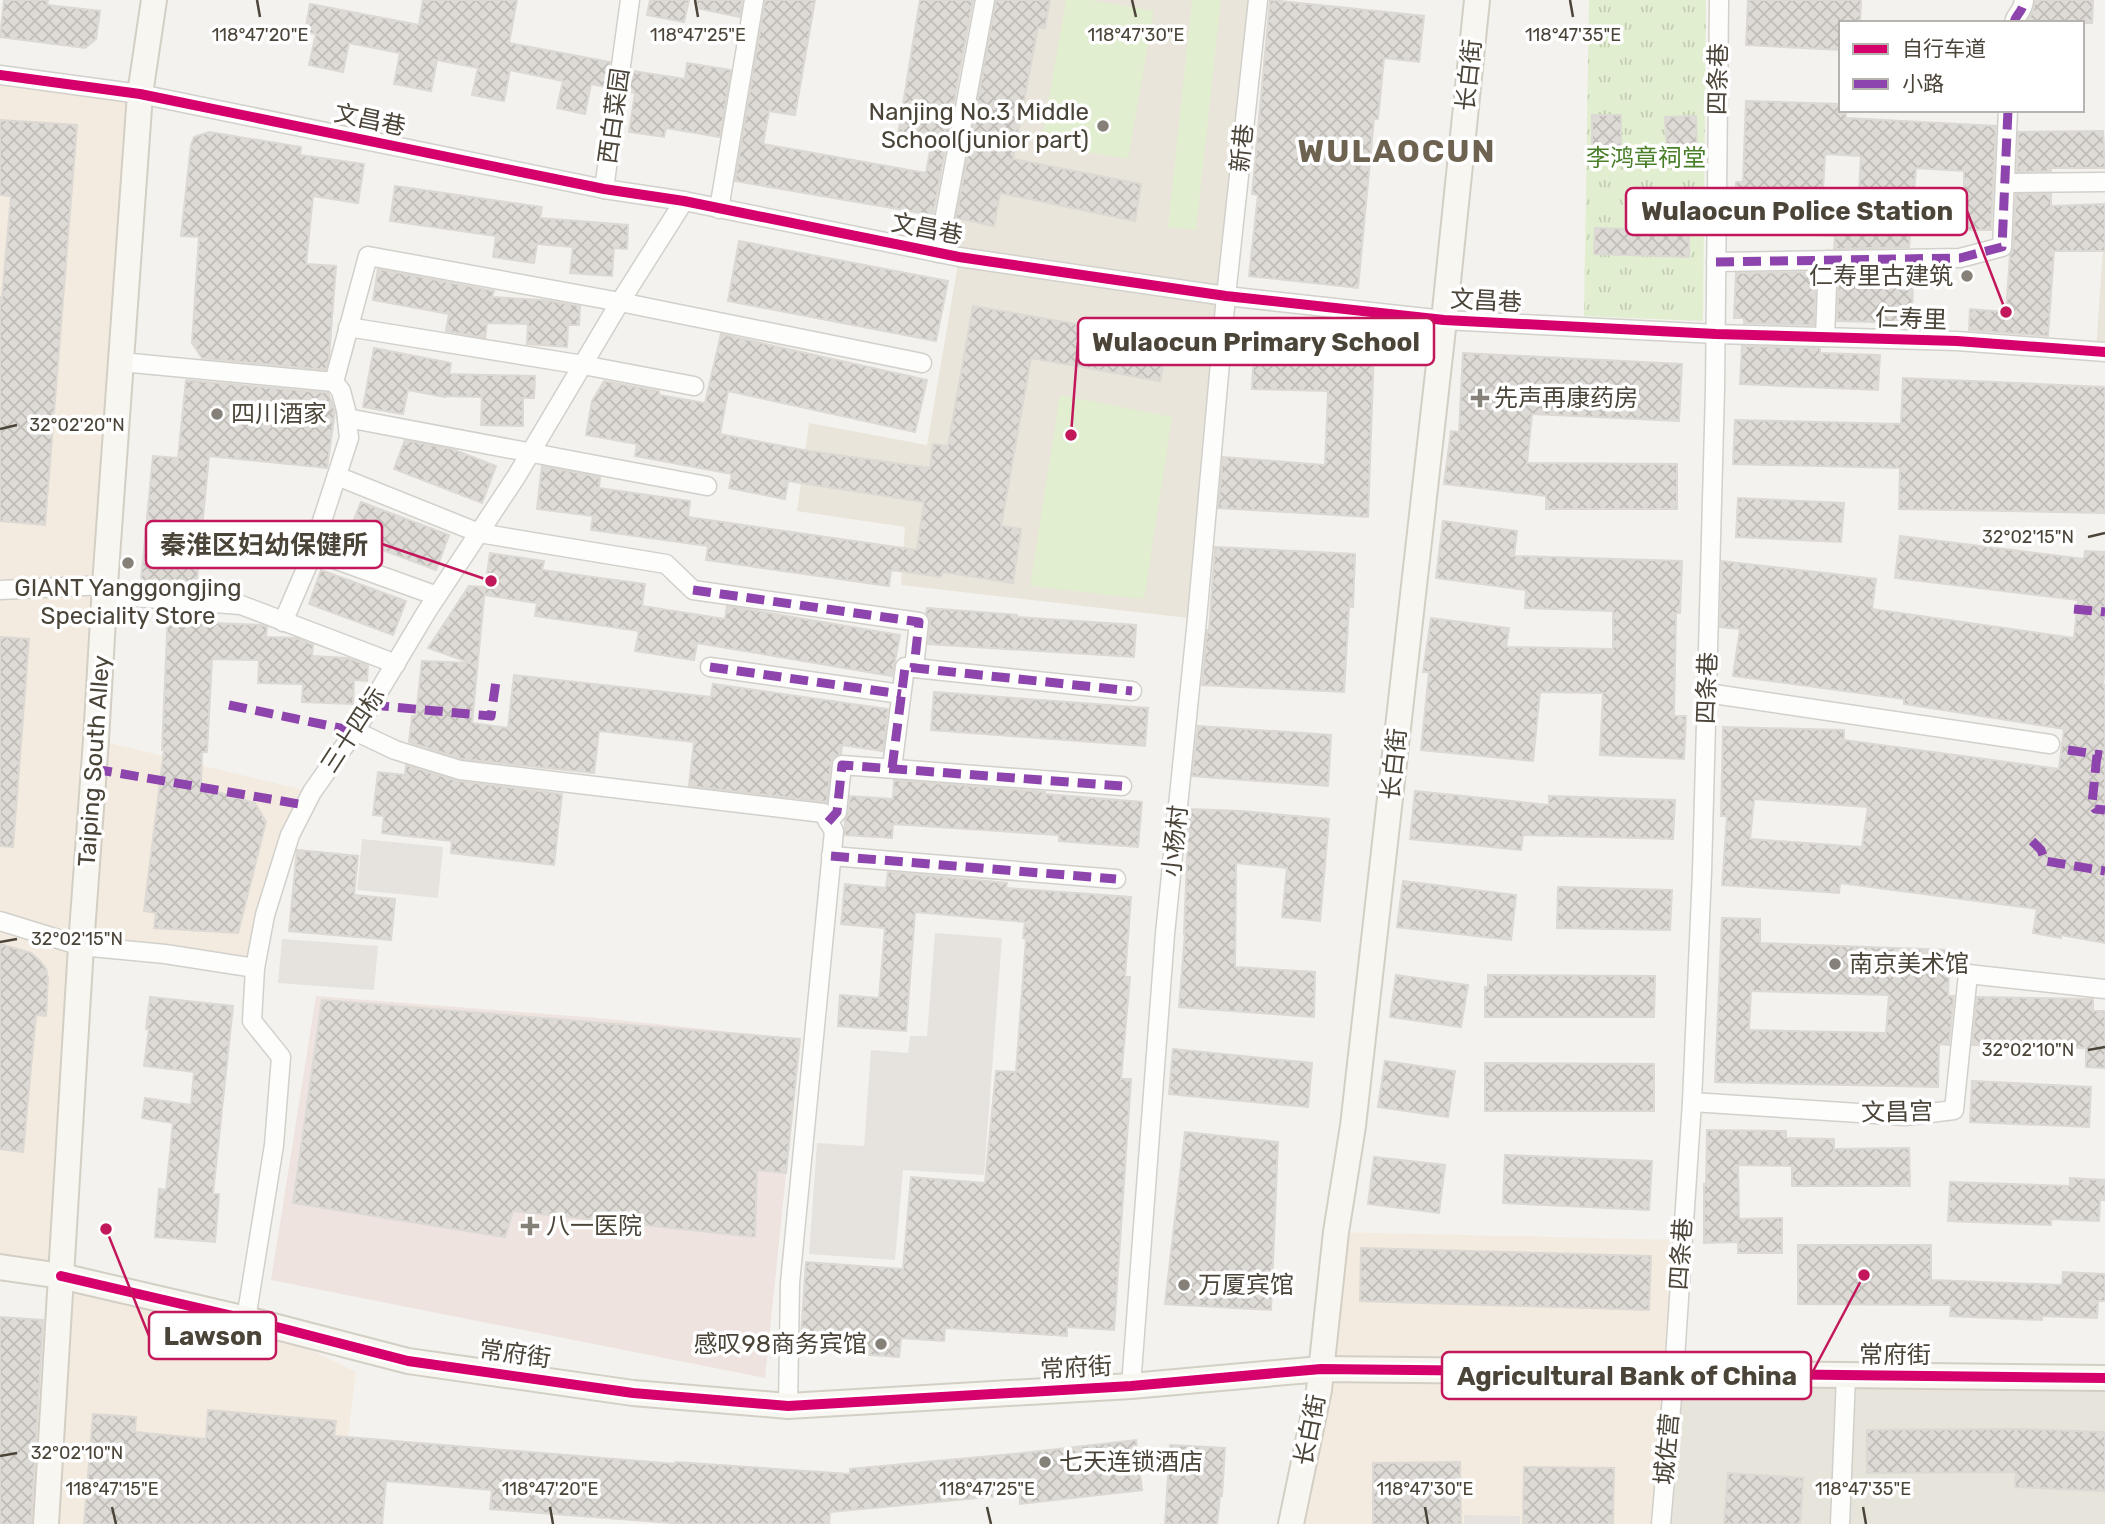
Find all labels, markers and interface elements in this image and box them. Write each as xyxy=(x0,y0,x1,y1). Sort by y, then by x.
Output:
legend xyxy=(1839,21,2084,112)
text: 118°47'20"E xyxy=(212,24,308,46)
text: 118°47'25"E xyxy=(650,24,746,46)
text: 118°47'30"E xyxy=(1088,24,1184,46)
text: 118°47'35"E xyxy=(1525,24,1621,46)
text: 自行车道 xyxy=(1902,36,1986,61)
street label: 长白街 xyxy=(1451,38,1487,112)
street label: 四条巷 xyxy=(1703,43,1733,115)
street label: 西白菜园 xyxy=(593,67,635,165)
text: 小路 xyxy=(1902,71,1944,96)
place label: Nanjing No.3 Middle School(junior part) xyxy=(869,98,1089,154)
street label: 文昌巷 xyxy=(332,99,408,141)
marker: Nanjing No.3 Middle School(junior part) xyxy=(1095,118,1111,134)
street label: 新巷 xyxy=(1226,123,1258,173)
district label: WULAOCUN xyxy=(1298,132,1496,170)
park label: 李鸿章祠堂 xyxy=(1586,144,1706,172)
callout: Wulaocun Police Station xyxy=(1626,188,1967,235)
text: Wulaocun Police Station xyxy=(1641,196,1953,227)
street label: 文昌巷 xyxy=(889,208,965,250)
place label: 仁寿里古建筑 xyxy=(1809,262,1953,290)
marker: 仁寿里古建筑 xyxy=(1959,268,1975,284)
street label: 文昌巷 xyxy=(1449,285,1523,317)
street label: 仁寿里 xyxy=(1875,304,1947,334)
callout: Wulaocun Primary School xyxy=(1078,318,1434,365)
text: Wulaocun Primary School xyxy=(1092,327,1420,358)
place label: 先声再康药房 xyxy=(1494,384,1638,412)
marker: 先声再康药房 xyxy=(1472,390,1488,406)
place label: 四川酒家 xyxy=(231,400,327,428)
marker: 四川酒家 xyxy=(209,406,225,422)
text: 32°02'20"N xyxy=(29,414,125,436)
callout: 秦淮区妇幼保健所 xyxy=(146,521,382,568)
text: 32°02'15"N xyxy=(1982,526,2074,548)
text: 秦淮区妇幼保健所 xyxy=(160,530,368,561)
marker: GIANT Yanggongjing Speciality Store xyxy=(120,555,136,571)
place label: GIANT Yanggongjing Speciality Store xyxy=(14,574,242,630)
street label: 四条巷 xyxy=(1692,652,1722,724)
street label: Taiping South Alley xyxy=(73,654,115,868)
street label: 三十四标 xyxy=(315,682,391,778)
street label: 长白街 xyxy=(1376,727,1412,801)
street label: 小杨村 xyxy=(1157,804,1193,878)
text: 32°02'15"N xyxy=(31,928,123,950)
place label: 南京美术馆 xyxy=(1849,950,1969,978)
marker: 南京美术馆 xyxy=(1827,956,1843,972)
text: 32°02'10"N xyxy=(1982,1039,2074,1061)
street label: 文昌宫 xyxy=(1861,1097,1933,1127)
place label: 八一医院 xyxy=(546,1212,642,1240)
marker: 八一医院 xyxy=(520,1216,540,1236)
street label: 四条巷 xyxy=(1665,1217,1697,1291)
place label: 万厦宾馆 xyxy=(1198,1271,1294,1299)
marker: 万厦宾馆 xyxy=(1176,1277,1192,1293)
callout: Lawson xyxy=(149,1312,276,1359)
text: Lawson xyxy=(163,1321,263,1352)
place label: 感叹98商务宾馆 xyxy=(694,1330,867,1358)
street label: 常府街 xyxy=(477,1335,553,1373)
marker: 感叹98商务宾馆 xyxy=(873,1336,889,1352)
street label: 常府街 xyxy=(1859,1341,1931,1369)
street label: 常府街 xyxy=(1039,1352,1113,1384)
callout: Agricultural Bank of China xyxy=(1442,1352,1811,1399)
text: Agricultural Bank of China xyxy=(1457,1361,1797,1392)
street label: 长白街 xyxy=(1289,1392,1331,1468)
street label: 城佐营 xyxy=(1650,1412,1684,1486)
text: 32°02'10"N xyxy=(31,1442,123,1464)
place label: 七天连锁酒店 xyxy=(1059,1448,1203,1476)
marker: 七天连锁酒店 xyxy=(1037,1454,1053,1470)
text: 118°47'15"E xyxy=(65,1478,159,1500)
text: 118°47'20"E xyxy=(502,1478,598,1500)
text: 118°47'25"E xyxy=(939,1478,1035,1500)
text: 118°47'30"E xyxy=(1377,1478,1473,1500)
text: 118°47'35"E xyxy=(1815,1478,1911,1500)

